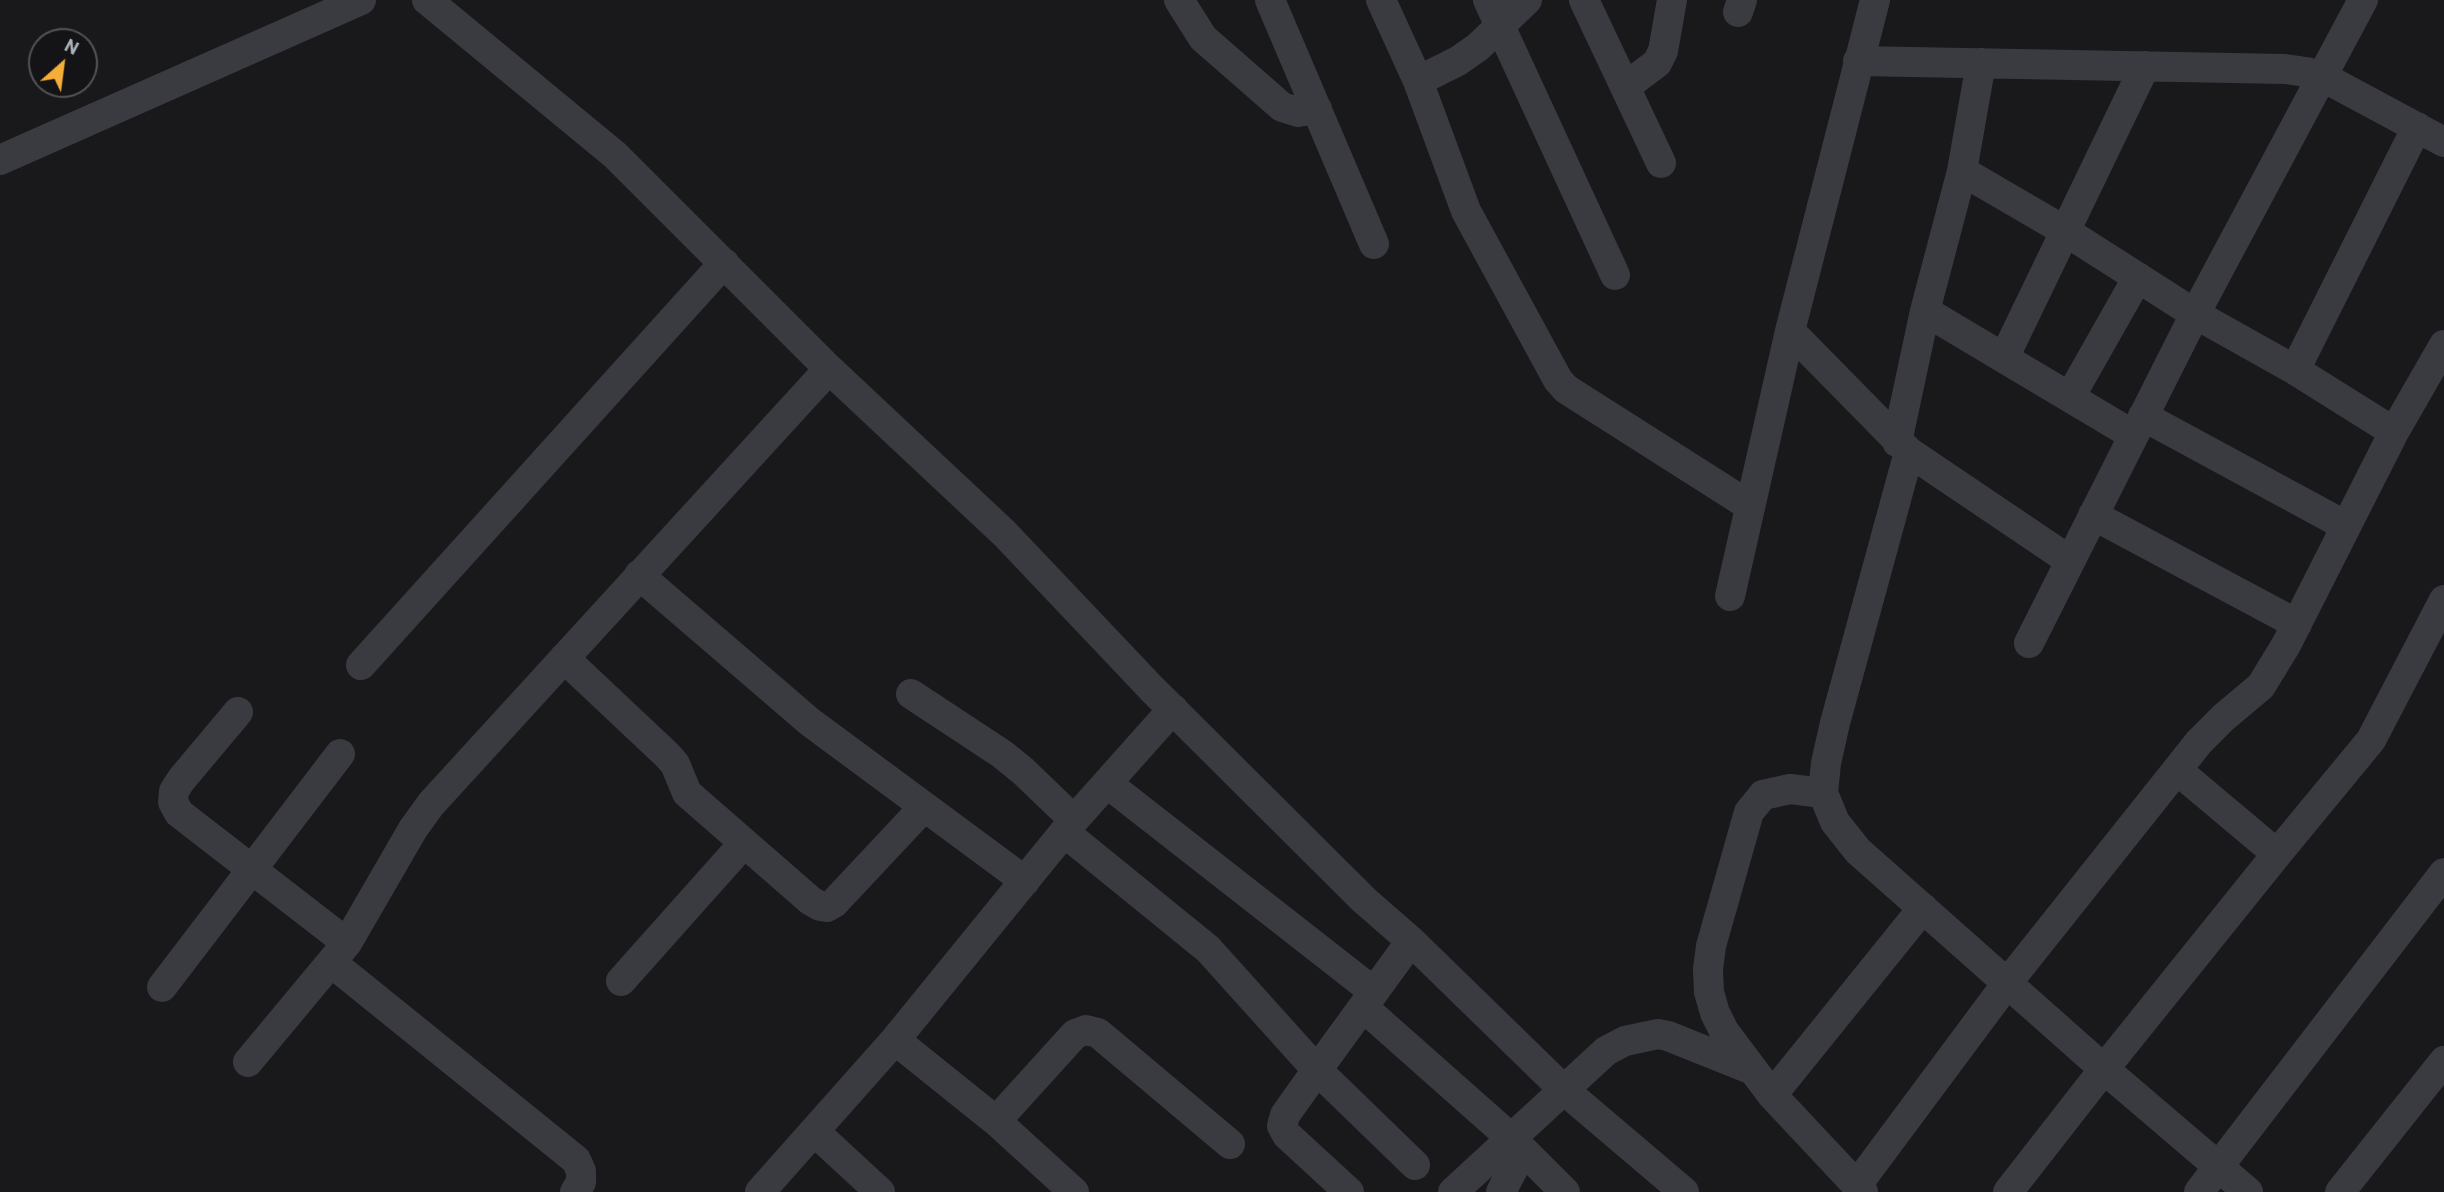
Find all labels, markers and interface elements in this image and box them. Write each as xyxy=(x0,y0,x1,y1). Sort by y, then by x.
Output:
north arrow xyxy=(28,28,98,98)
text: N xyxy=(61,33,83,59)

